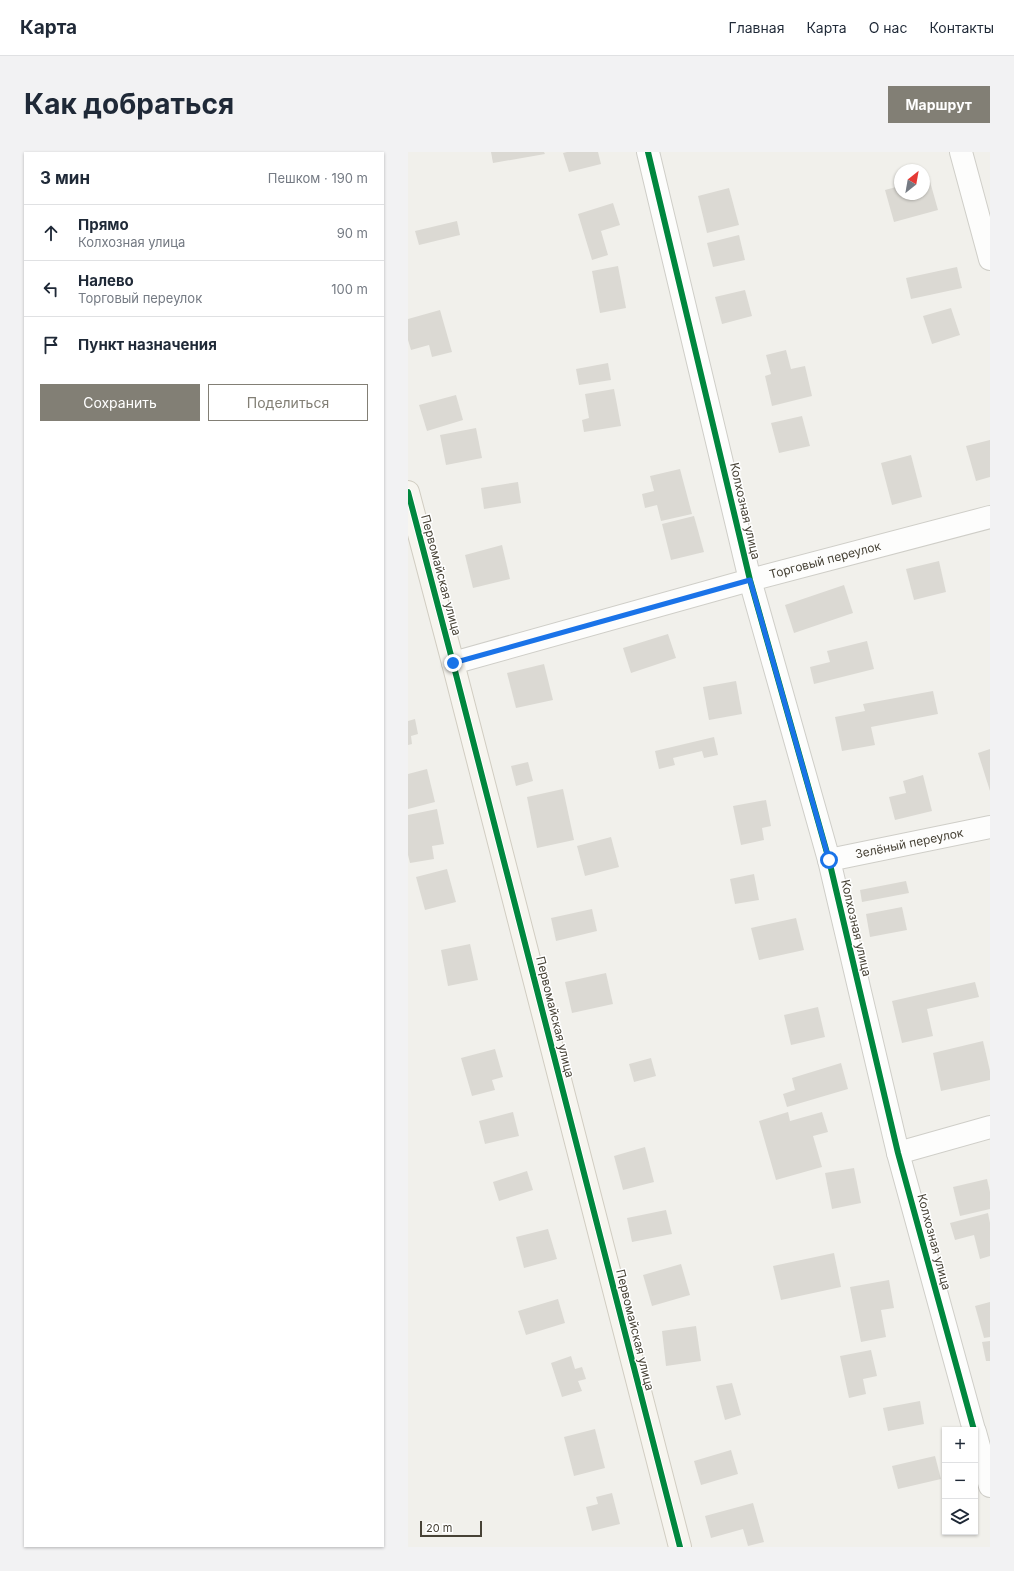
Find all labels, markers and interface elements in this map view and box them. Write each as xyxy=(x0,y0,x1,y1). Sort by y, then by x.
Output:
text: Карта xyxy=(20,16,77,39)
text: Главная xyxy=(729,19,784,36)
text: Карта xyxy=(806,19,847,36)
text: О нас xyxy=(869,19,907,36)
text: Контакты xyxy=(929,19,994,36)
button: Маршрут xyxy=(888,86,990,123)
text: Как добраться xyxy=(24,87,234,121)
north arrow xyxy=(894,164,930,200)
text: 3 мин xyxy=(40,168,90,188)
text: Пешком · 190 m xyxy=(268,170,368,186)
text: Прямо xyxy=(78,215,129,234)
icon: ahead xyxy=(40,222,62,244)
text: 90 m xyxy=(337,225,368,241)
text: Колхозная улица xyxy=(78,234,185,250)
text: Налево xyxy=(78,271,134,290)
icon: left xyxy=(40,278,62,300)
text: 100 m xyxy=(331,281,368,297)
text: Торговый переулок xyxy=(78,290,202,306)
icon: arrive xyxy=(40,334,62,356)
text: Пункт назначения xyxy=(78,335,217,354)
button: Сохранить xyxy=(40,384,200,421)
button: Поделиться xyxy=(208,384,368,421)
street label: Колхозная улица xyxy=(727,461,764,561)
street label: Первомайская улица xyxy=(418,513,465,637)
street label: Торговый переулок xyxy=(768,538,883,582)
route end xyxy=(444,654,462,672)
street label: Зелёный переулок xyxy=(854,825,965,861)
route start xyxy=(820,851,838,869)
street label: Колхозная улица xyxy=(838,878,875,978)
street label: Первомайская улица xyxy=(533,955,578,1079)
street label: Колхозная улица xyxy=(914,1192,955,1292)
street label: Первомайская улица xyxy=(613,1268,658,1392)
map controls xyxy=(942,1427,978,1535)
button: + xyxy=(942,1427,978,1463)
button: − xyxy=(942,1463,978,1499)
button: layers xyxy=(942,1499,978,1535)
scale bar xyxy=(420,1519,482,1538)
text: 20 m xyxy=(426,1521,452,1535)

